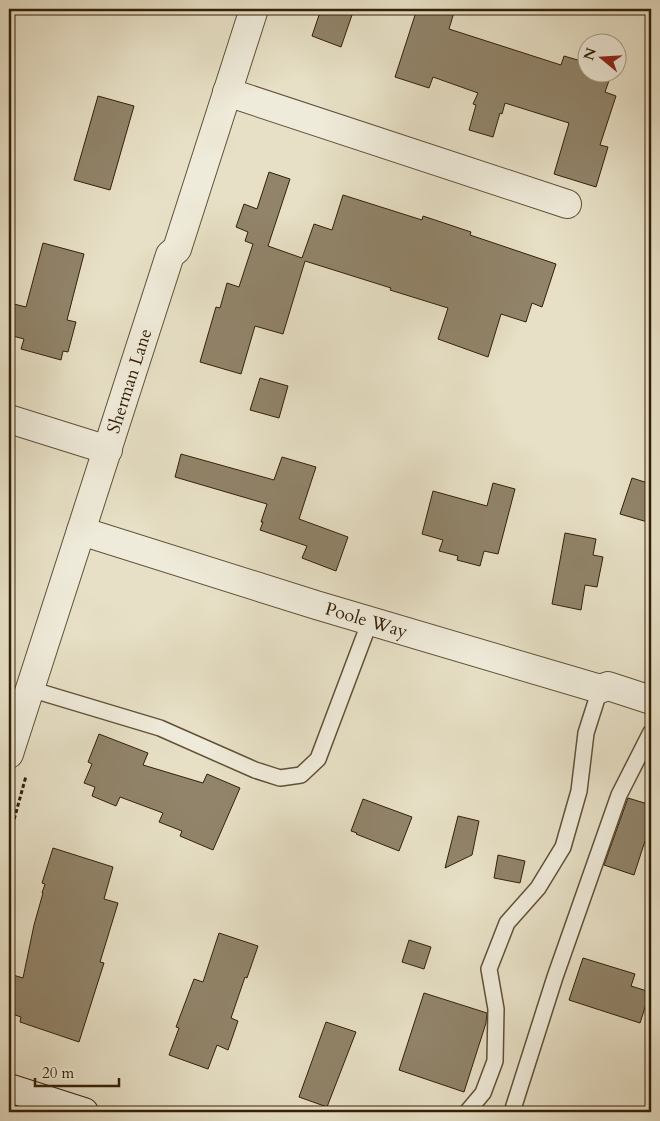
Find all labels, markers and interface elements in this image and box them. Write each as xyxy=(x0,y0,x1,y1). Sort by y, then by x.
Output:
north arrow xyxy=(578,32,628,82)
text: N xyxy=(579,45,601,63)
street label: Sherman Lane xyxy=(101,325,158,437)
street label: Poole Way xyxy=(322,596,411,644)
scale bar xyxy=(35,1056,119,1088)
text: 20 m xyxy=(42,1063,74,1083)

